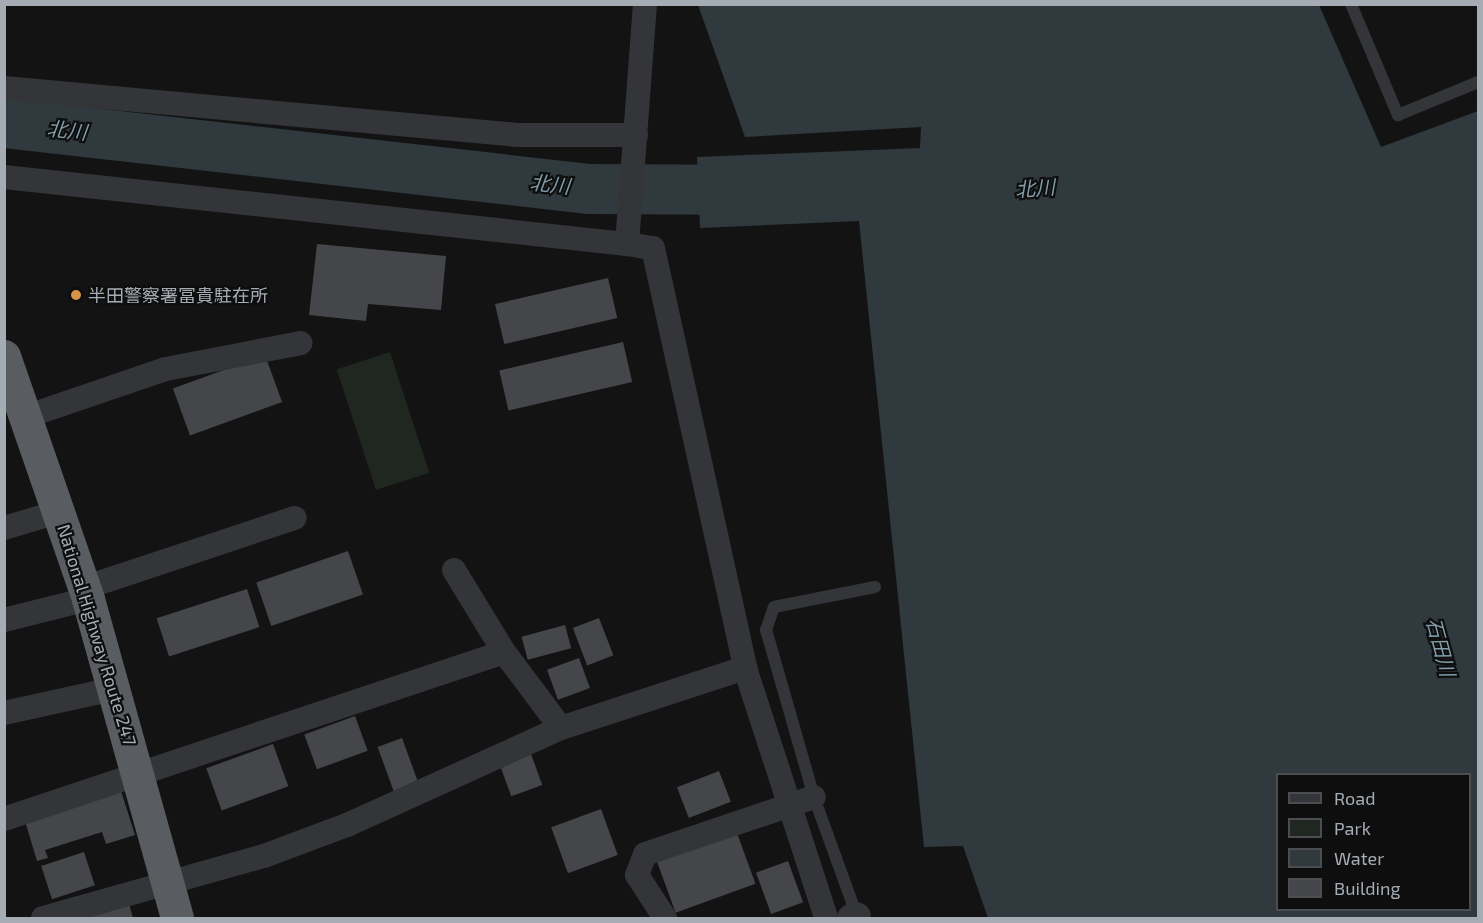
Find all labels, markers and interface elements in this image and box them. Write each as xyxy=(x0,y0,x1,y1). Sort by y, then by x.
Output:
water label: 北川 xyxy=(46,116,88,144)
water label: 北川 xyxy=(529,170,571,198)
water label: 北川 xyxy=(1014,175,1056,201)
place label: 半田警察署冨貴駐在所 xyxy=(88,284,268,306)
marker: 半田警察署冨貴駐在所 xyxy=(69,288,83,302)
street label: National Highway Route 247 xyxy=(53,521,141,749)
water label: 石田川 xyxy=(1422,615,1460,679)
legend xyxy=(1276,773,1471,911)
text: Road xyxy=(1334,787,1375,809)
text: Park xyxy=(1334,817,1371,839)
text: Water xyxy=(1334,847,1384,869)
text: Building xyxy=(1334,877,1401,899)

